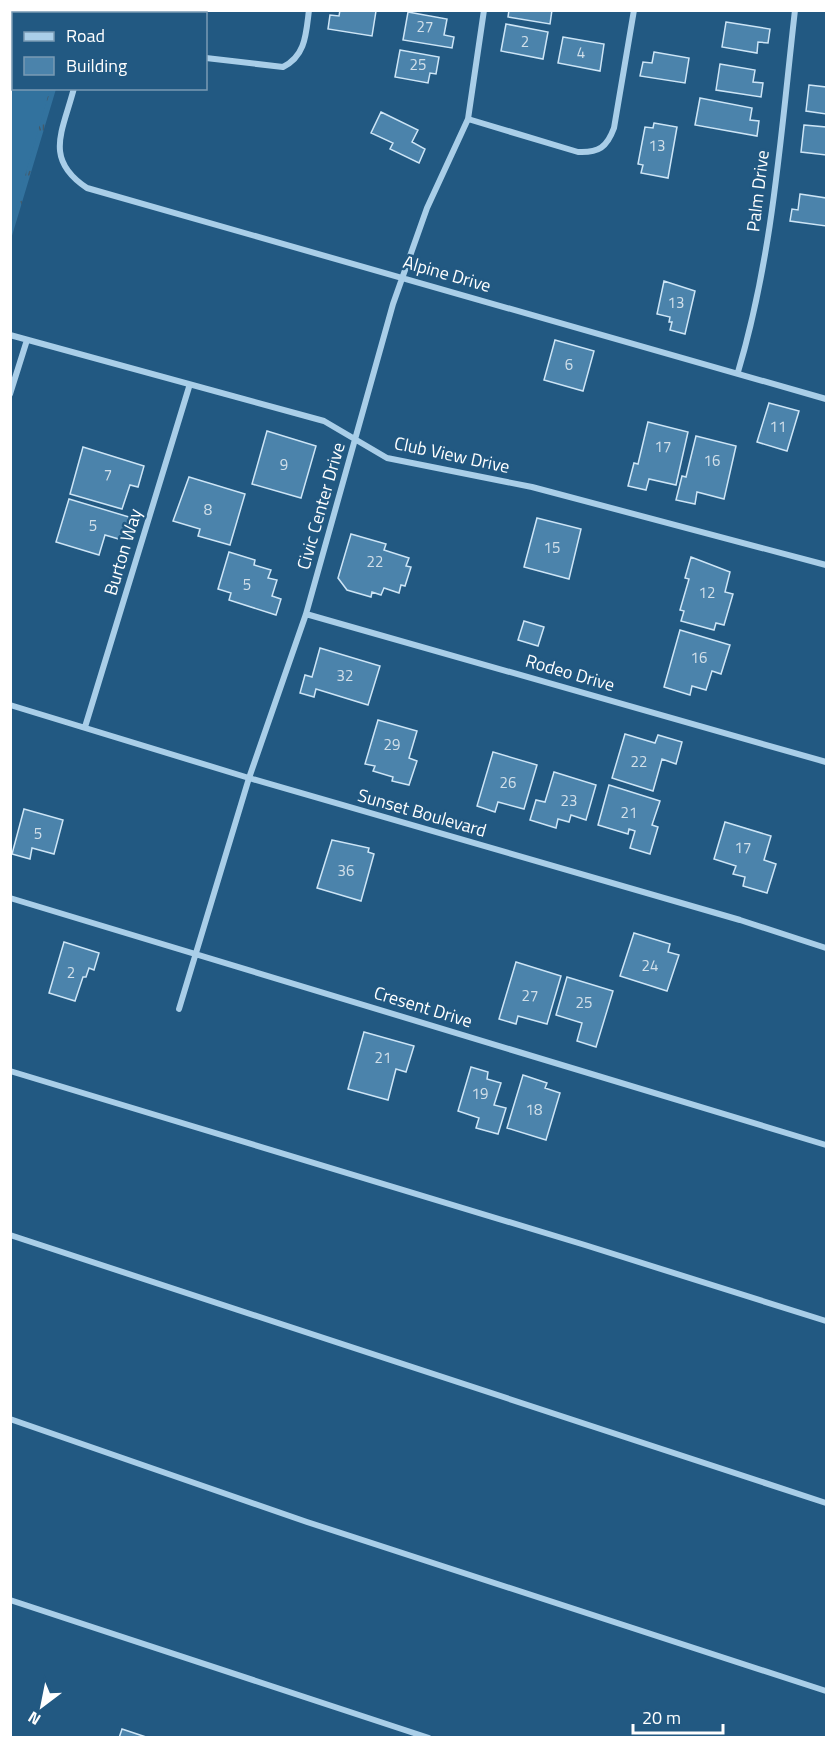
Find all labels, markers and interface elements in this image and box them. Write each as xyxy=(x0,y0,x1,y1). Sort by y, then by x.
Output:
legend xyxy=(12,12,207,90)
house number: 27 xyxy=(417,15,433,38)
text: Road xyxy=(66,22,105,49)
house number: 2 xyxy=(521,30,529,53)
house number: 4 xyxy=(577,41,585,64)
text: Building xyxy=(66,52,127,79)
house number: 25 xyxy=(410,53,426,76)
house number: 13 xyxy=(649,134,665,157)
street label: Palm Drive xyxy=(739,149,776,233)
street label: Alpine Drive xyxy=(400,248,494,299)
house number: 13 xyxy=(668,291,684,314)
house number: 6 xyxy=(565,353,573,376)
house number: 11 xyxy=(770,415,786,438)
street label: Club View Drive xyxy=(392,429,512,480)
house number: 17 xyxy=(655,435,671,458)
street label: Civic Center Drive xyxy=(289,439,352,573)
house number: 16 xyxy=(704,449,720,472)
house number: 9 xyxy=(280,453,288,476)
house number: 7 xyxy=(104,463,112,486)
house number: 8 xyxy=(204,498,212,521)
street label: Burton Way xyxy=(97,505,149,599)
house number: 5 xyxy=(89,514,97,537)
house number: 15 xyxy=(544,536,560,559)
house number: 22 xyxy=(367,550,383,573)
house number: 5 xyxy=(243,573,251,596)
house number: 12 xyxy=(699,581,715,604)
house number: 16 xyxy=(691,646,707,669)
street label: Rodeo Drive xyxy=(522,647,618,698)
house number: 32 xyxy=(337,664,353,687)
house number: 29 xyxy=(384,733,400,756)
house number: 22 xyxy=(631,750,647,773)
house number: 26 xyxy=(500,771,516,794)
street label: Sunset Boulevard xyxy=(355,781,490,844)
house number: 23 xyxy=(561,789,577,812)
house number: 21 xyxy=(621,801,637,824)
house number: 5 xyxy=(34,822,42,845)
house number: 17 xyxy=(735,836,751,859)
house number: 36 xyxy=(338,859,354,882)
house number: 24 xyxy=(642,954,658,977)
house number: 2 xyxy=(67,961,75,984)
street label: Cresent Drive xyxy=(371,979,476,1034)
house number: 27 xyxy=(522,984,538,1007)
house number: 25 xyxy=(576,991,592,1014)
house number: 21 xyxy=(375,1046,391,1069)
house number: 19 xyxy=(472,1082,488,1105)
house number: 18 xyxy=(526,1098,542,1121)
north arrow xyxy=(12,1676,72,1736)
scale bar xyxy=(633,1697,723,1735)
text: 20 m xyxy=(642,1704,681,1731)
text: N xyxy=(23,1706,45,1732)

